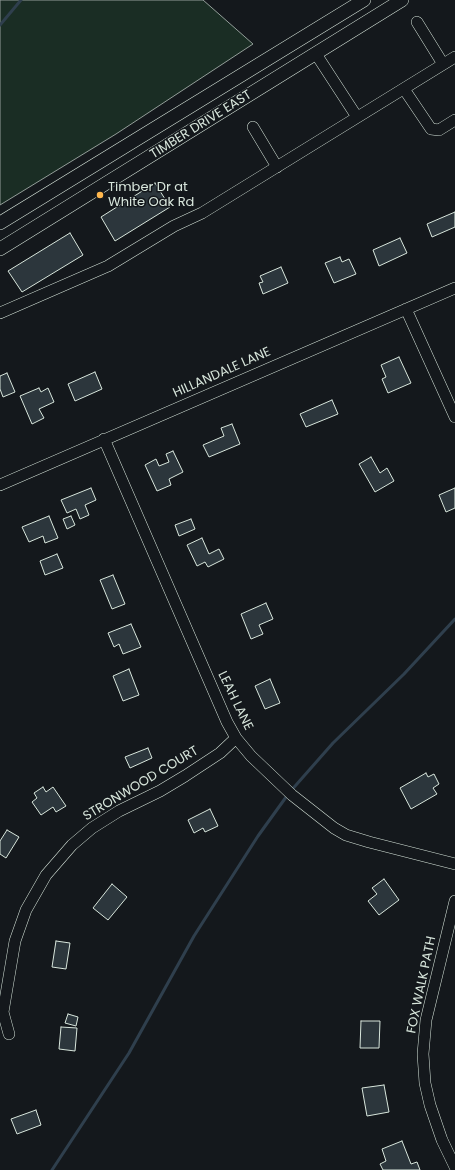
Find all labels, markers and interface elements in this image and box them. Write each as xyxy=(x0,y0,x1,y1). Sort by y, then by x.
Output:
street label: TIMBER DRIVE EAST xyxy=(147,87,255,163)
place label: Timber Dr at White Oak Rd xyxy=(108,180,194,211)
marker: Timber Dr at White Oak Rd xyxy=(95,190,105,200)
street label: HILLANDALE LANE xyxy=(171,344,273,402)
street label: LEAH LANE xyxy=(214,669,256,733)
street label: STRONWOOD COURT xyxy=(81,743,201,825)
street label: FOX WALK PATH xyxy=(404,935,440,1035)

